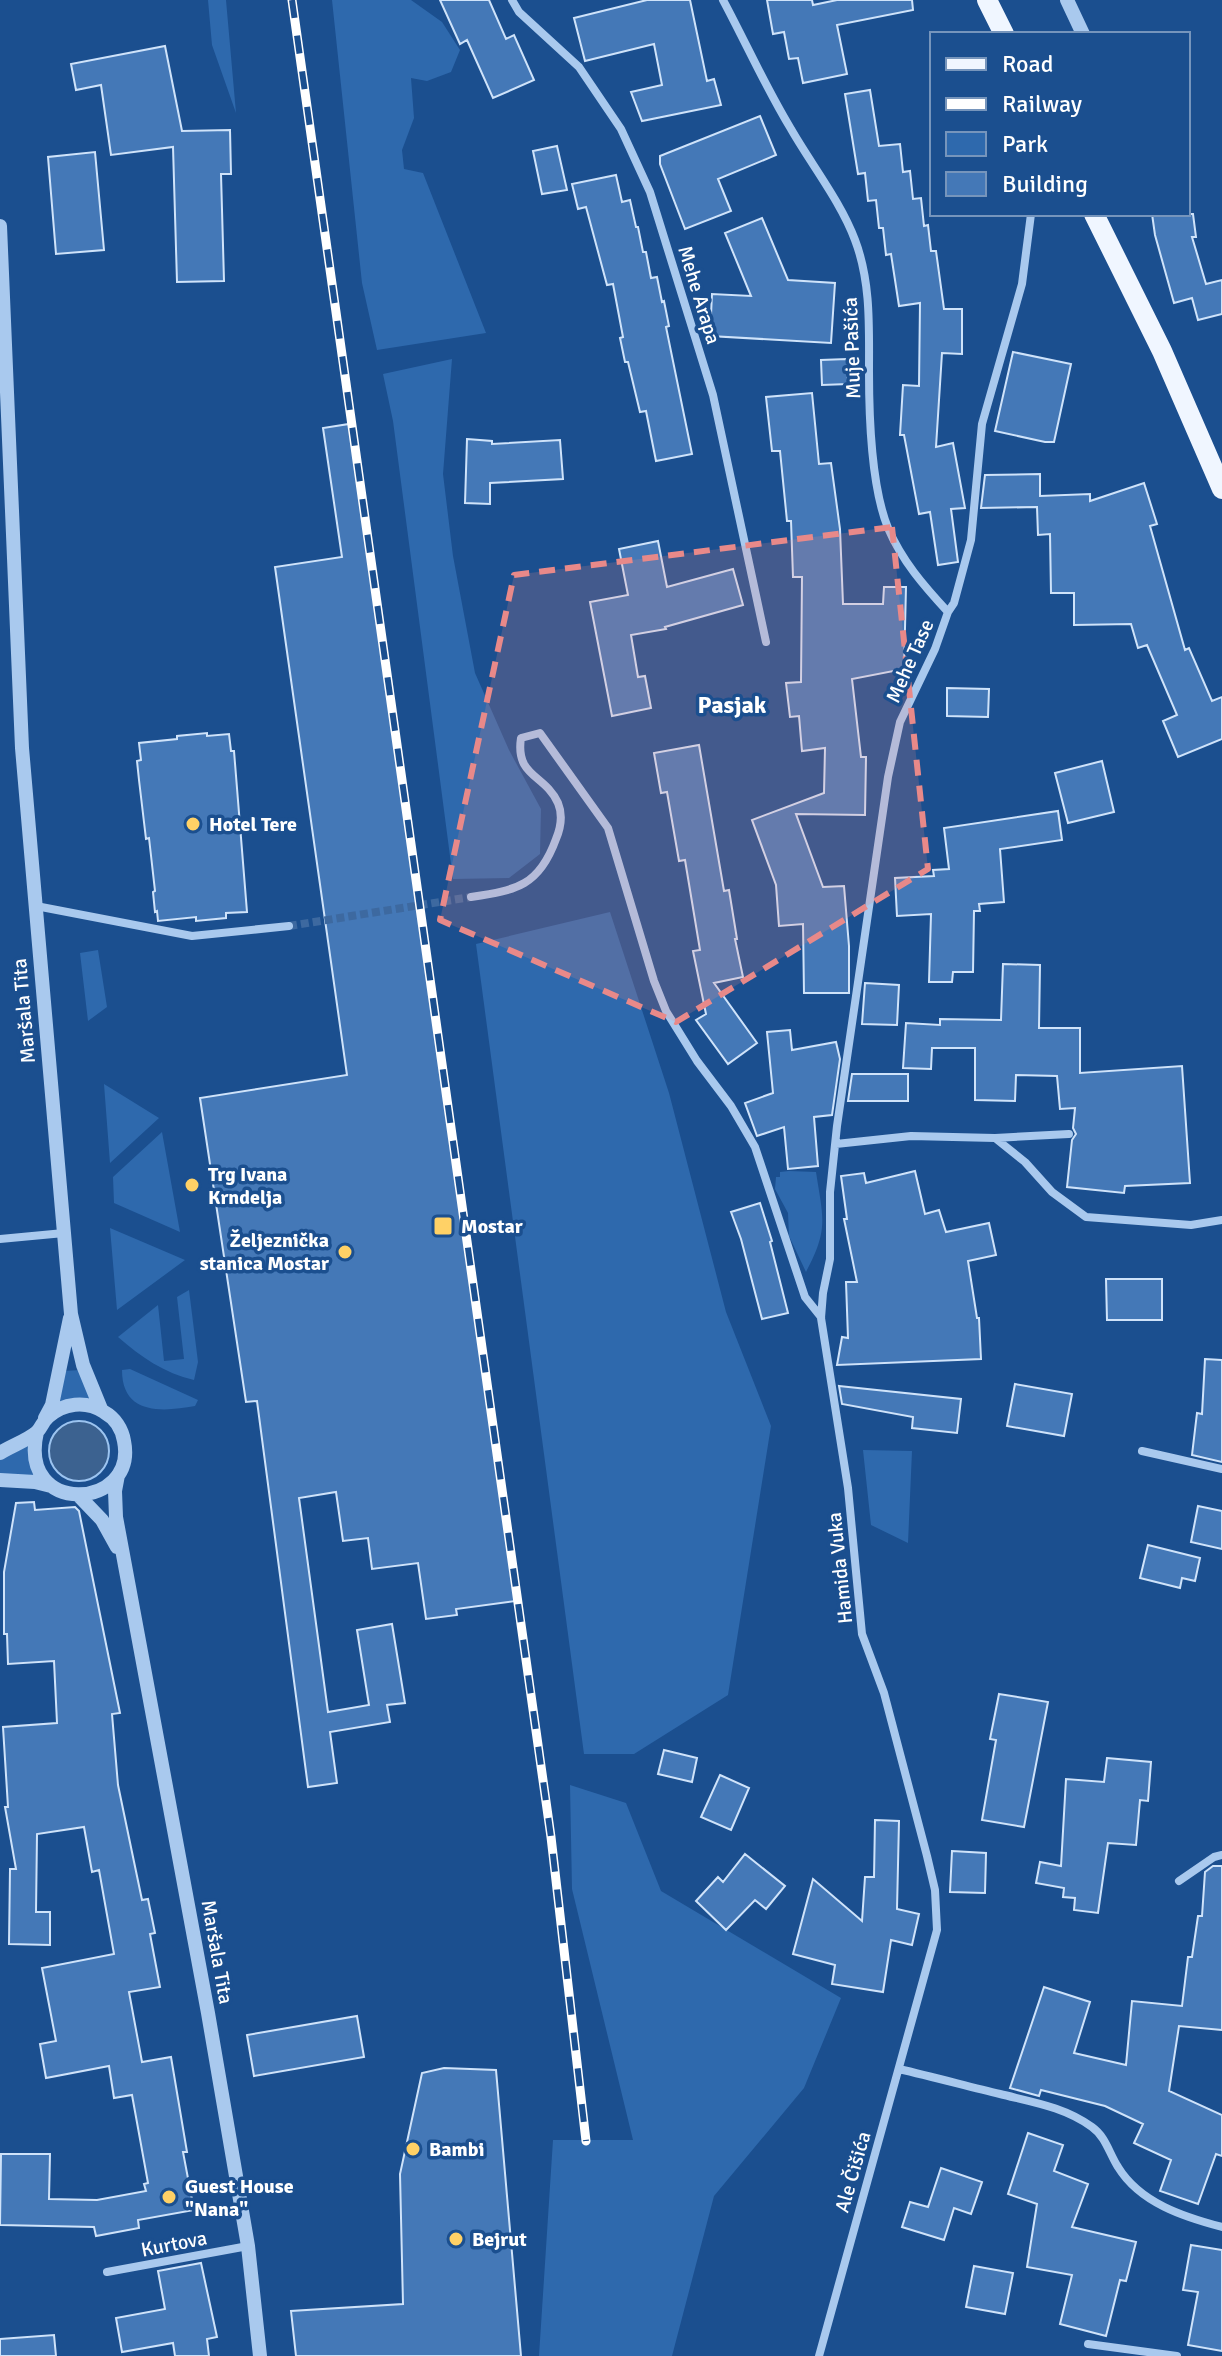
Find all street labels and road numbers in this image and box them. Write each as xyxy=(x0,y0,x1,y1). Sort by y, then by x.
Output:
street label: Mehe Arapa xyxy=(672,243,726,347)
street label: Muje Pašića xyxy=(838,297,866,399)
street label: Mehe Tase xyxy=(881,615,939,707)
street label: Maršala Tita xyxy=(7,957,41,1065)
street label: Hamida Vuka xyxy=(822,1511,858,1625)
street label: Maršala Tita xyxy=(196,1898,238,2006)
street label: Ale Čišića xyxy=(829,2128,877,2216)
street label: Kurtova xyxy=(139,2225,209,2263)

